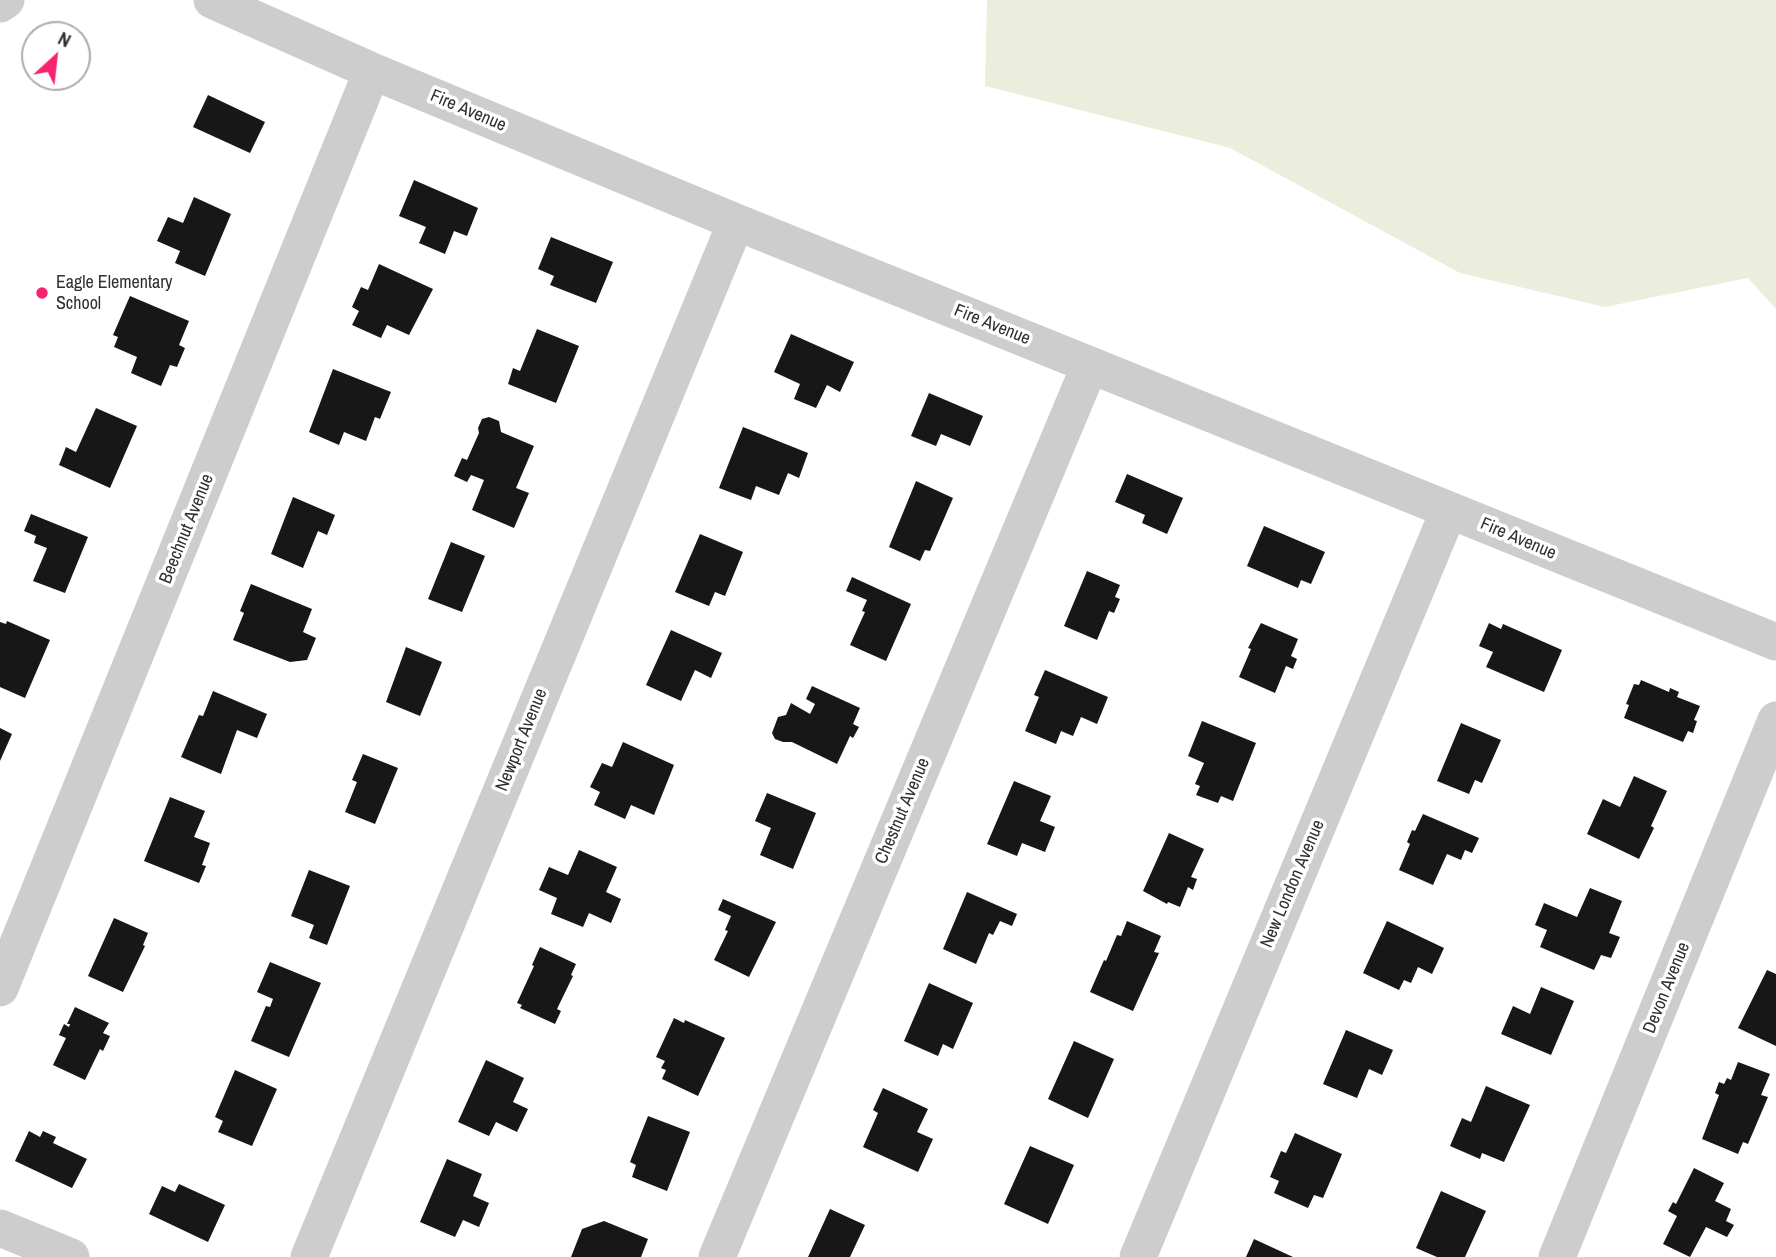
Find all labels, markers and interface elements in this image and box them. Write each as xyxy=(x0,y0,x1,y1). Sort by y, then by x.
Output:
north arrow xyxy=(21,21,91,91)
text: N xyxy=(54,25,76,53)
street label: Fire Avenue xyxy=(427,85,509,137)
place label: Eagle Elementary School xyxy=(56,272,172,314)
marker: Eagle Elementary School xyxy=(34,285,50,301)
street label: Fire Avenue xyxy=(951,300,1033,350)
street label: Beechnut Avenue xyxy=(155,471,219,587)
street label: Fire Avenue xyxy=(1477,513,1559,565)
street label: Newport Avenue xyxy=(492,685,552,795)
street label: Chestnut Avenue xyxy=(871,755,935,867)
street label: New London Avenue xyxy=(1256,817,1330,951)
street label: Devon Avenue xyxy=(1639,939,1695,1037)

